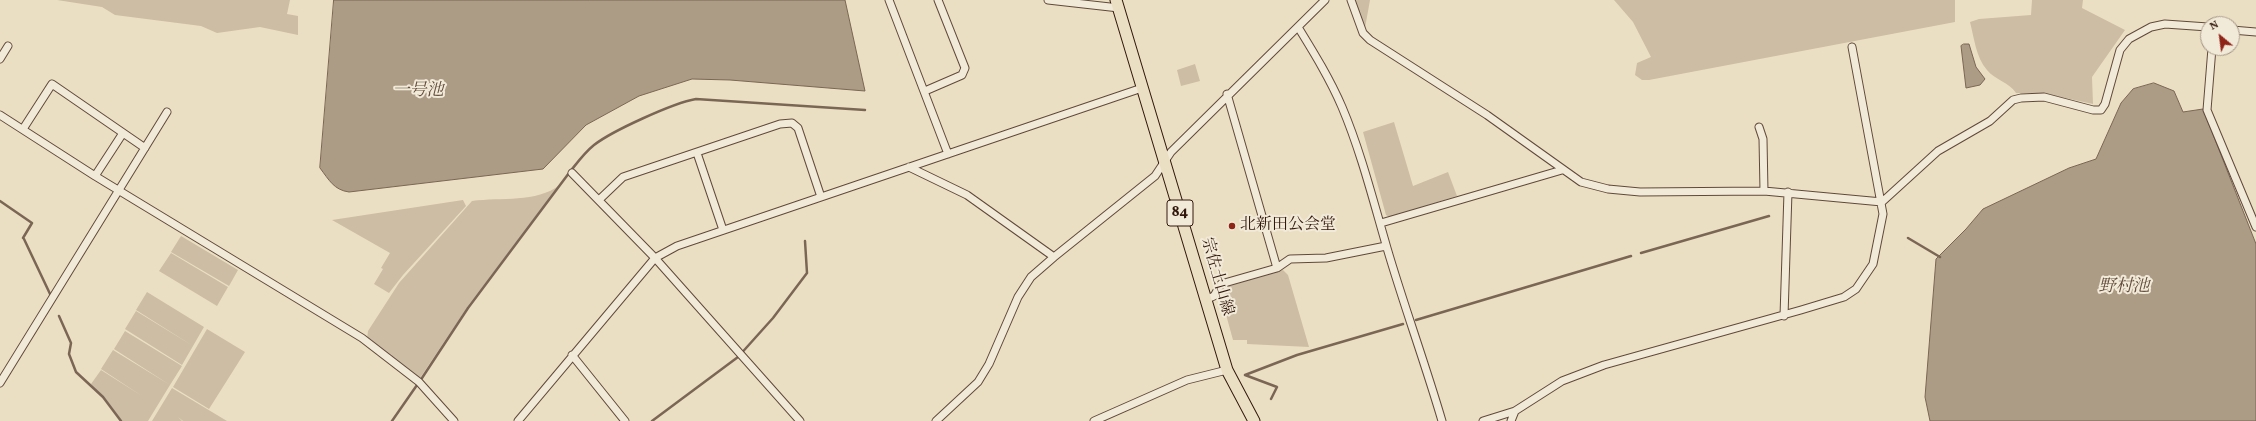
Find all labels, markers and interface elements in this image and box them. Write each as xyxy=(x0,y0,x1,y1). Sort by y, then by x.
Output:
north arrow xyxy=(2200,16,2240,56)
text: N xyxy=(2207,17,2222,34)
water label: 一号池 xyxy=(393,82,443,102)
road number: 84 xyxy=(1167,200,1193,226)
place label: 北新田公会堂 xyxy=(1240,216,1336,236)
marker: 北新田公会堂 xyxy=(1227,221,1237,231)
street label: 宗佐土山線 xyxy=(1196,236,1236,318)
water label: 野村池 xyxy=(2099,278,2149,298)

